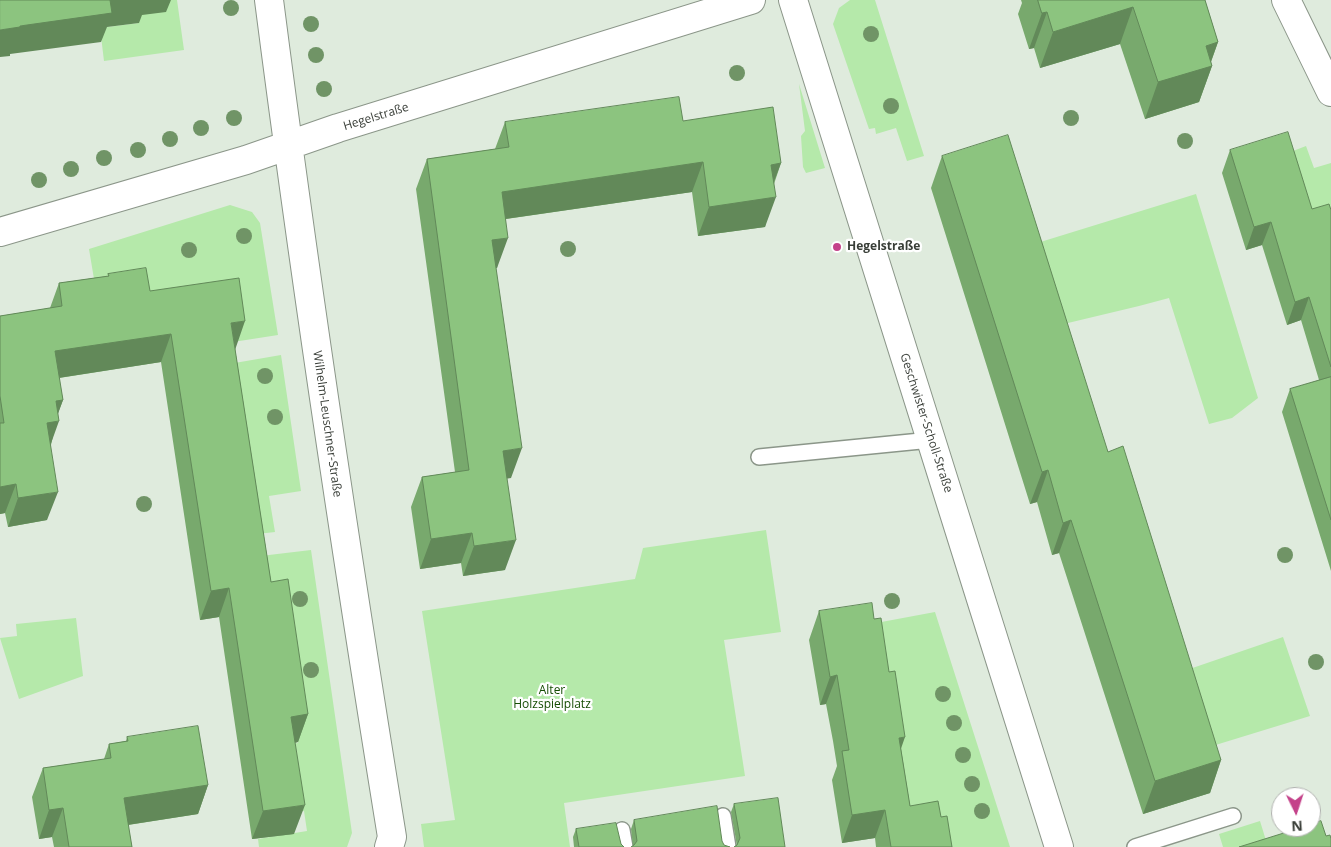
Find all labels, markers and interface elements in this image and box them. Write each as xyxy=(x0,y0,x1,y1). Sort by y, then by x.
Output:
street label: Hegelstraße xyxy=(342,100,410,134)
place label: Hegelstraße xyxy=(847,240,920,254)
marker: Hegelstraße xyxy=(831,241,843,253)
street label: Wilhelm-Leuschner-Straße xyxy=(310,350,344,498)
street label: Geschwister-Scholl-Straße xyxy=(897,352,955,494)
park label: Alter Holzspielplatz xyxy=(513,684,591,712)
north arrow xyxy=(1271,787,1321,837)
text: N xyxy=(1291,817,1303,836)

